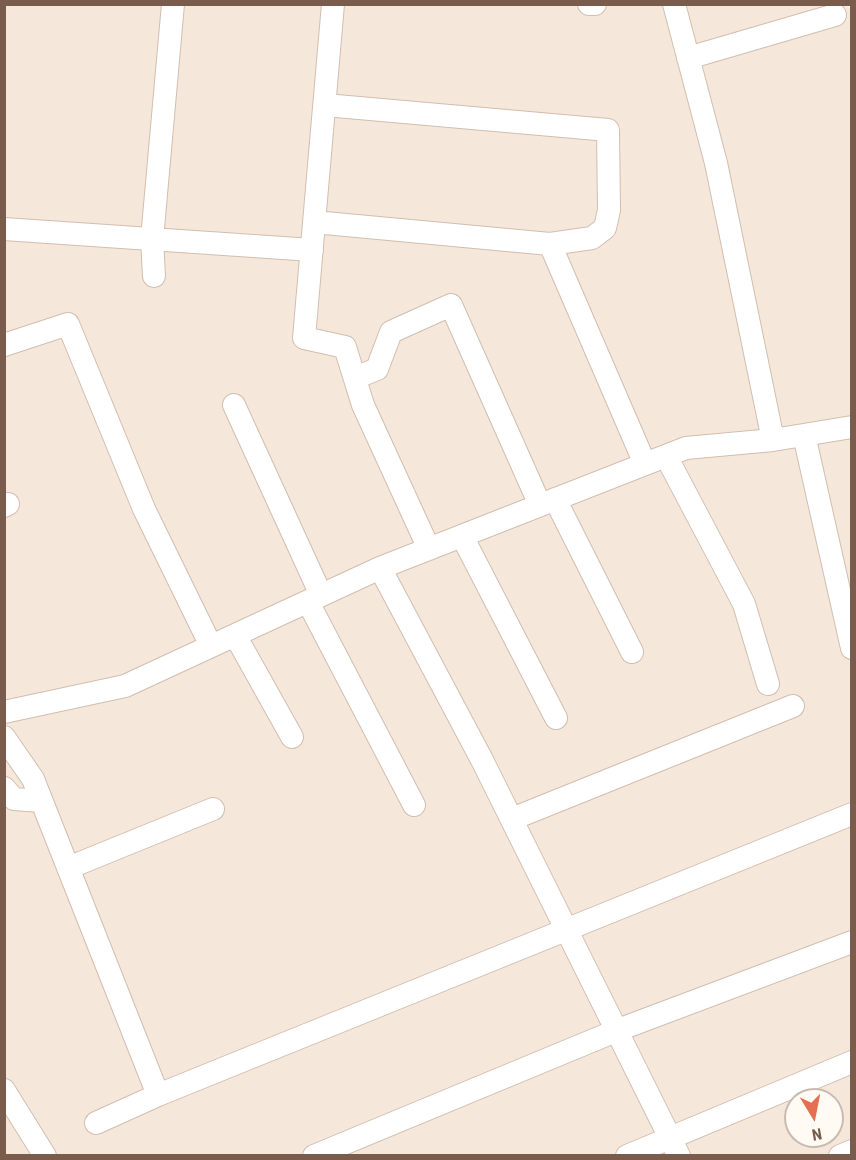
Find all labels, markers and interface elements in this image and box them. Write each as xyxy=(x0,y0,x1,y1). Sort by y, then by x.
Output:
north arrow xyxy=(784,1088,844,1148)
text: N xyxy=(810,1124,823,1144)

